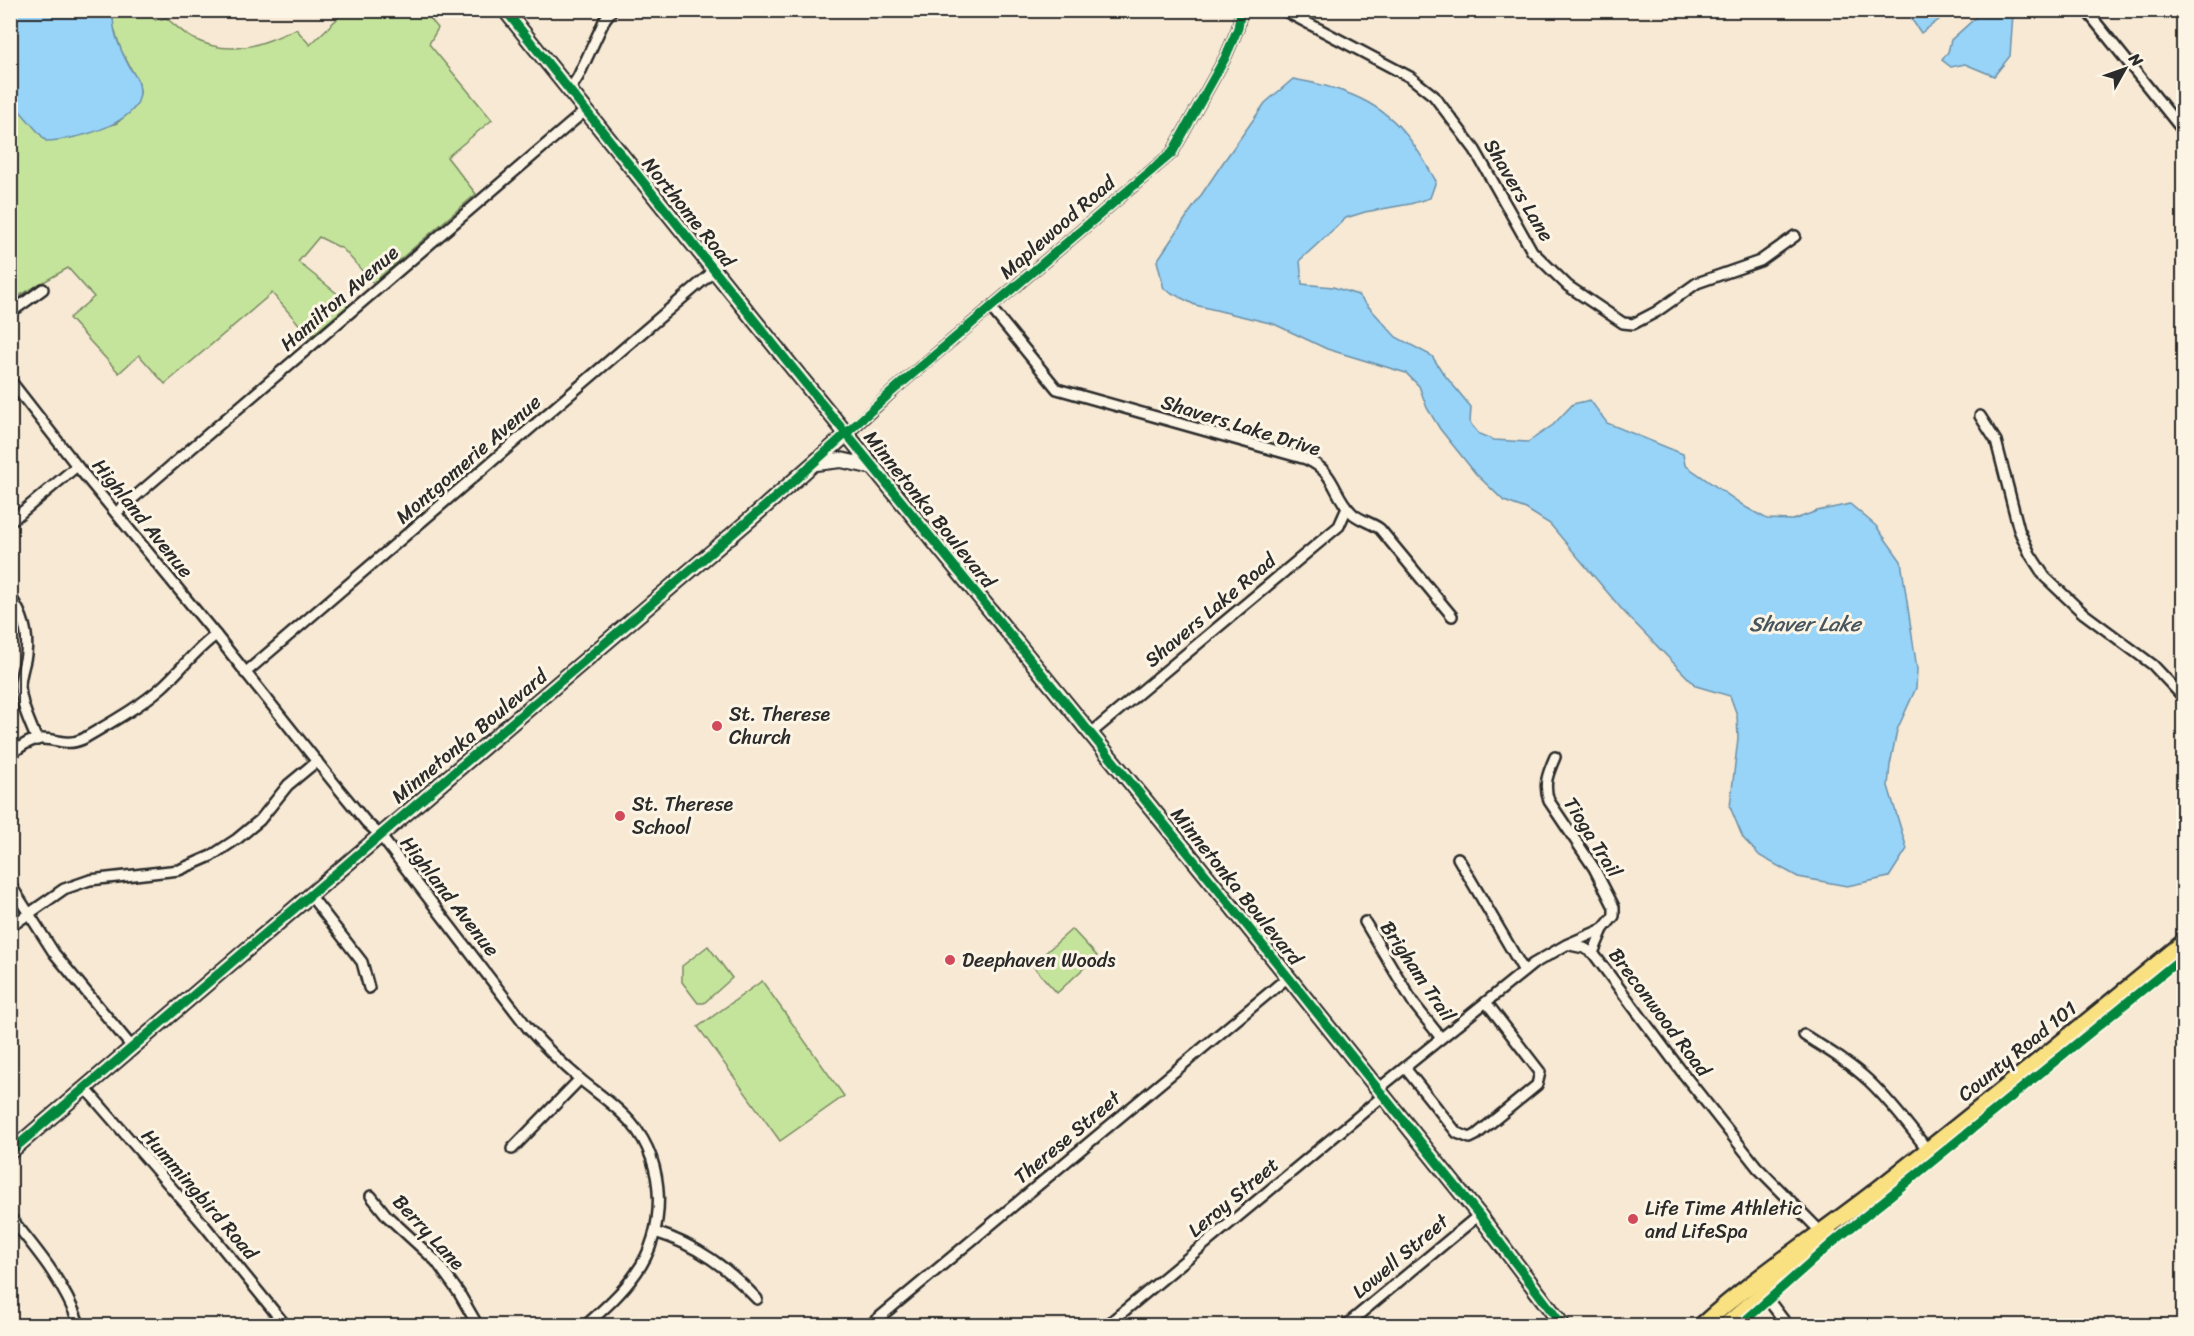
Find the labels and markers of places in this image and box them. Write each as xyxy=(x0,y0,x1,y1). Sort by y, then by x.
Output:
place label: St. Therese Church xyxy=(729,697,831,755)
marker: St. Therese Church xyxy=(710,719,724,733)
place label: St. Therese School xyxy=(632,787,734,845)
marker: St. Therese School xyxy=(613,809,627,823)
place label: Deephaven Woods xyxy=(962,943,1116,978)
marker: Deephaven Woods xyxy=(943,953,957,967)
place label: Life Time Athletic and LifeSpa xyxy=(1645,1191,1802,1249)
marker: Life Time Athletic and LifeSpa xyxy=(1626,1212,1640,1226)

